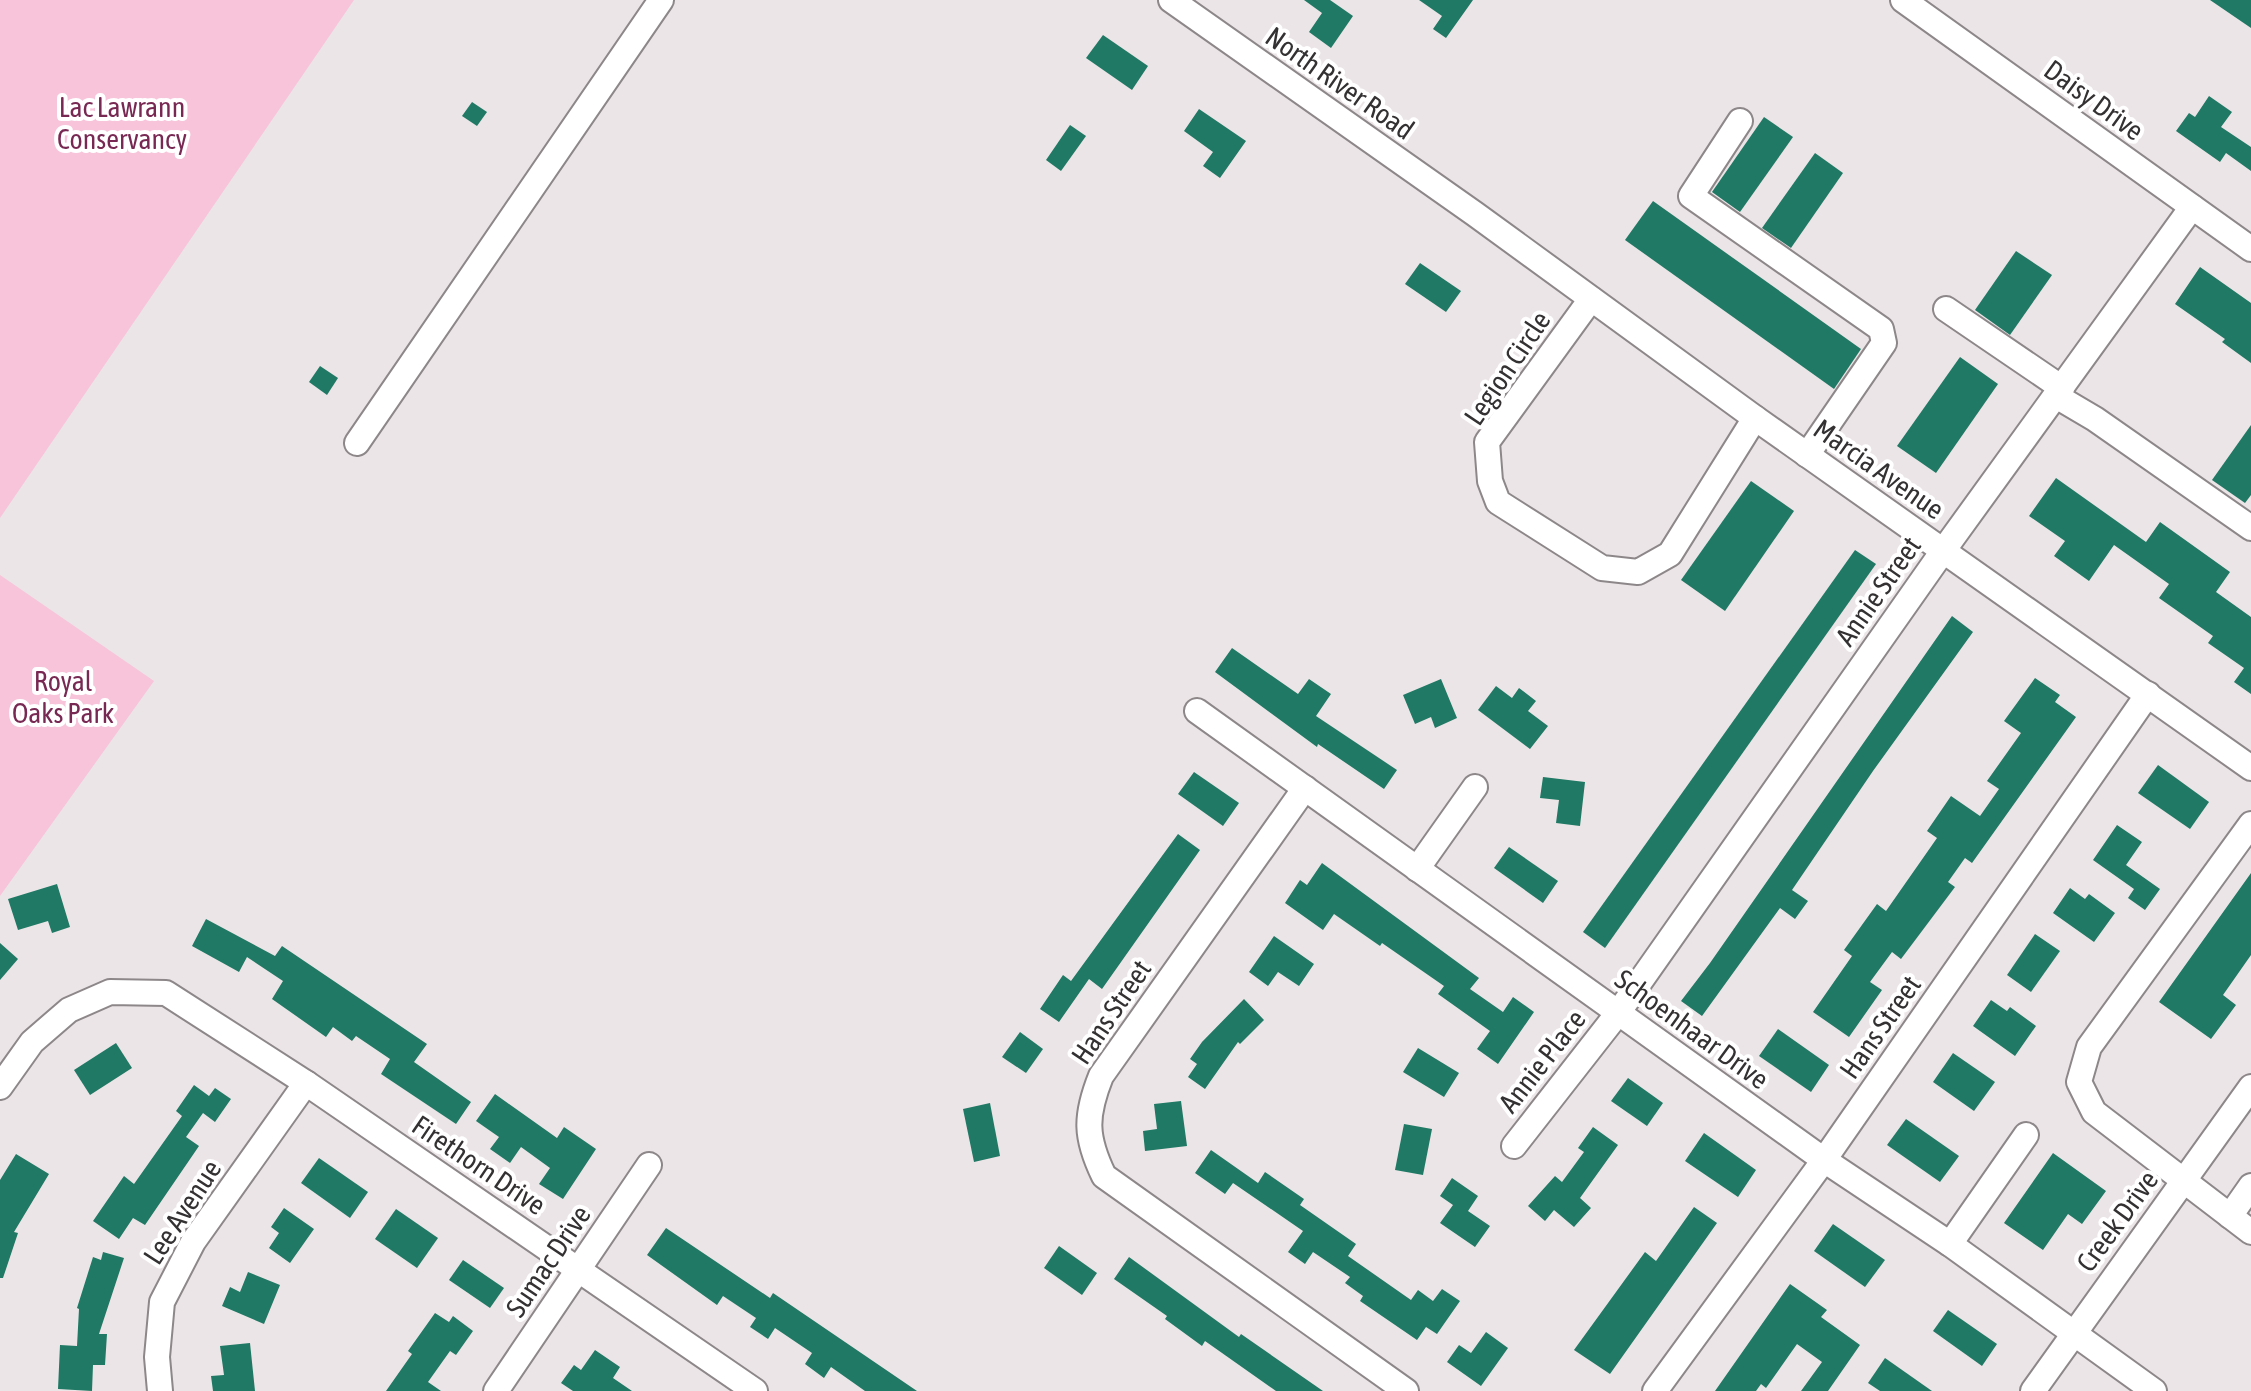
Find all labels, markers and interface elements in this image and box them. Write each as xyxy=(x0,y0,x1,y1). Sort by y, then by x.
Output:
street label: North River Road xyxy=(1260,20,1420,146)
street label: Daisy Drive xyxy=(2038,53,2150,147)
park label: Lac Lawrann Conservancy xyxy=(57,91,187,155)
street label: Legion Circle xyxy=(1457,305,1557,431)
street label: Marcia Avenue xyxy=(1808,413,1950,525)
street label: Annie Street xyxy=(1829,530,1927,652)
park label: Royal Oaks Park xyxy=(12,665,114,729)
street label: Hans Street xyxy=(1065,954,1157,1070)
street label: Schoenhaar Drive xyxy=(1609,963,1775,1095)
street label: Hans Street xyxy=(1833,969,1927,1085)
street label: Annie Place xyxy=(1492,1003,1592,1119)
street label: Firethorn Drive xyxy=(406,1109,552,1221)
street label: Lee Avenue xyxy=(137,1154,227,1270)
street label: Creek Drive xyxy=(2070,1164,2164,1278)
street label: Sumac Drive xyxy=(499,1199,597,1323)

